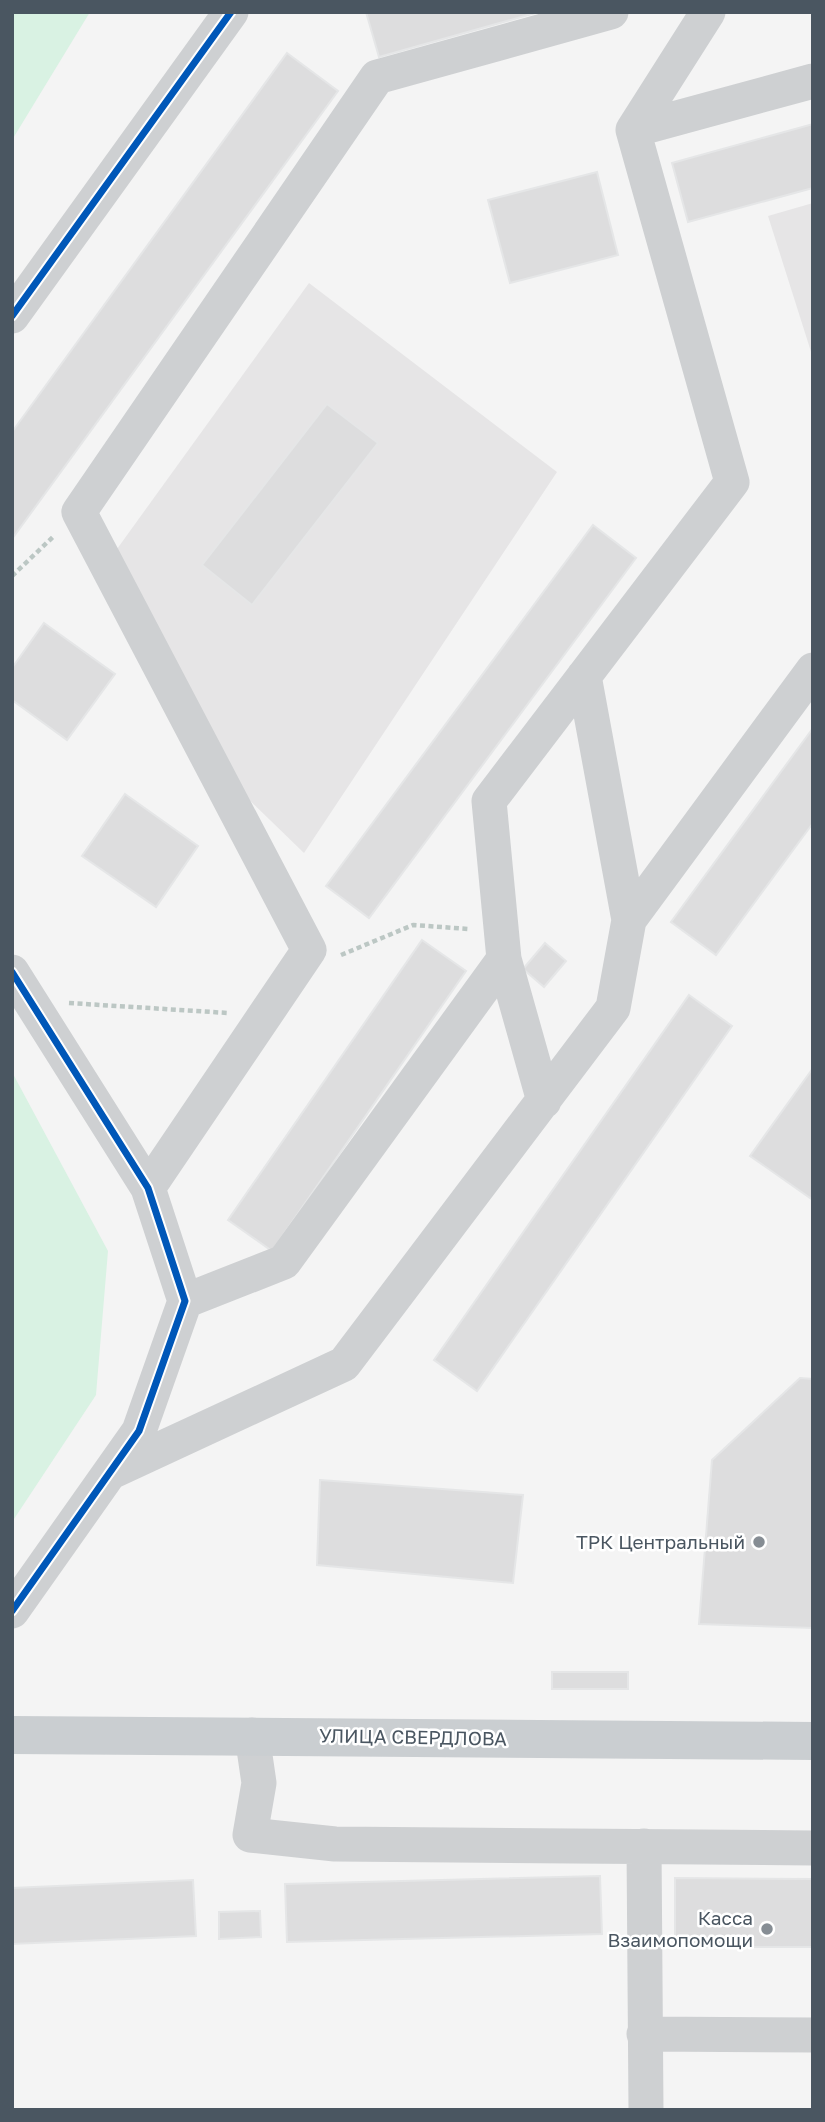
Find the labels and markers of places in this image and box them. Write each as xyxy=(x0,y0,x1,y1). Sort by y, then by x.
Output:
place label: ТРК Центральный xyxy=(576,1530,745,1553)
marker: ТРК Центральный xyxy=(751,1534,767,1550)
place label: Касса Взаимопомощи xyxy=(607,1906,753,1951)
marker: Касса Взаимопомощи xyxy=(759,1921,775,1937)

